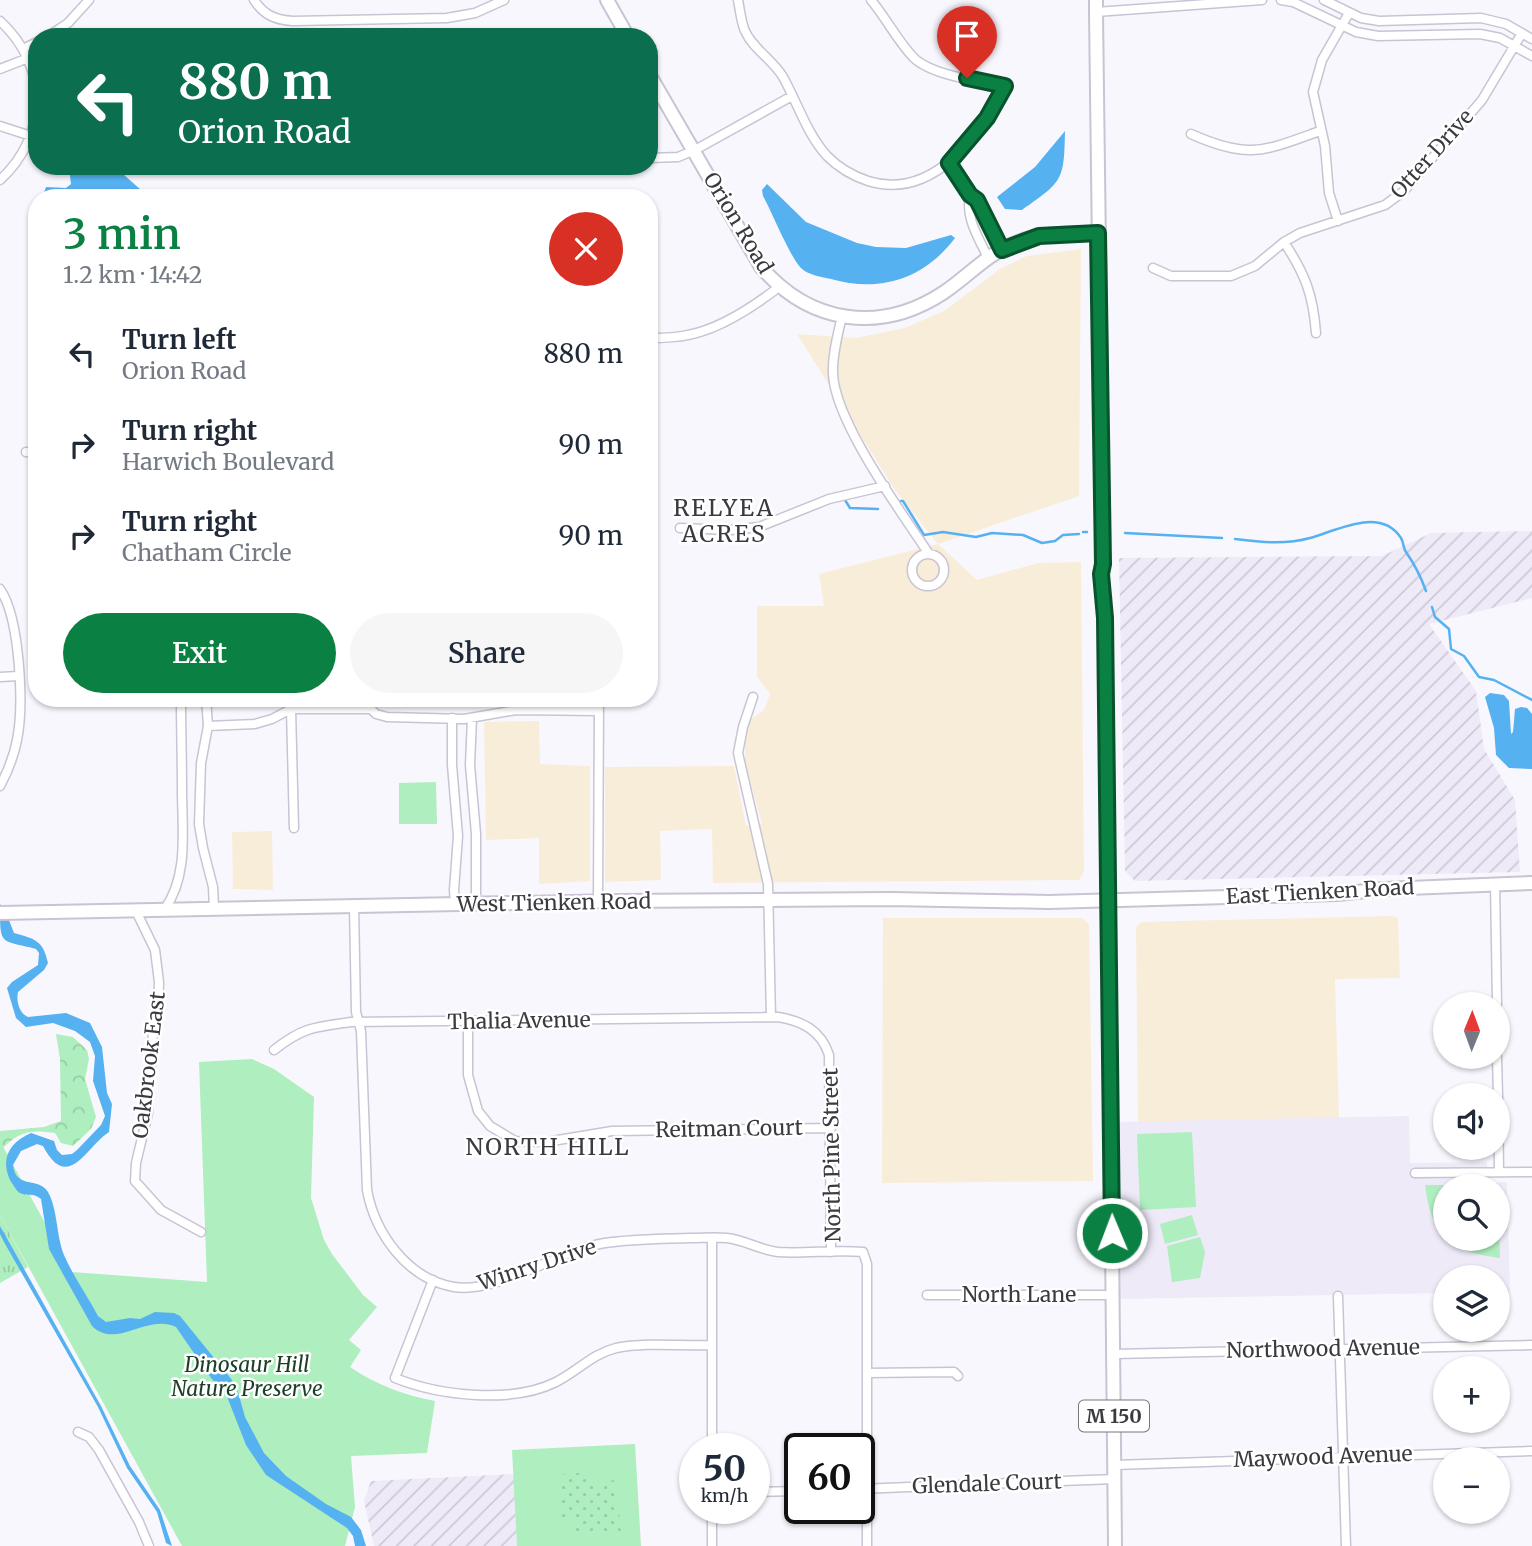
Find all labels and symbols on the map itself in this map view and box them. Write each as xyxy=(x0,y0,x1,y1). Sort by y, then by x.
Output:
pin xyxy=(937,6,997,78)
street label: Otter Drive xyxy=(1384,103,1479,204)
street label: Orion Road xyxy=(698,167,779,279)
district label: RELYEA ACRES xyxy=(673,493,775,548)
street label: East Tienken Road xyxy=(1225,873,1415,910)
street label: West Tienken Road xyxy=(456,887,652,918)
street label: Oakbrook East xyxy=(126,990,171,1140)
north arrow xyxy=(1433,992,1510,1069)
street label: Thalia Avenue xyxy=(447,1006,591,1035)
street label: North Pine Street xyxy=(816,1067,847,1243)
street label: Reitman Court xyxy=(655,1114,803,1143)
district label: NORTH HILL xyxy=(465,1132,631,1161)
position arrow xyxy=(1075,1196,1149,1270)
street label: Winry Drive xyxy=(473,1233,600,1297)
street label: North Lane xyxy=(962,1281,1076,1308)
street label: Northwood Avenue xyxy=(1226,1333,1420,1364)
park label: Dinosaur Hill Nature Preserve xyxy=(171,1351,323,1402)
road number: M 150 xyxy=(1079,1400,1149,1432)
speed limit sign: 60 xyxy=(784,1433,875,1524)
street label: Maywood Avenue xyxy=(1233,1440,1413,1473)
street label: Glendale Court xyxy=(912,1467,1062,1500)

